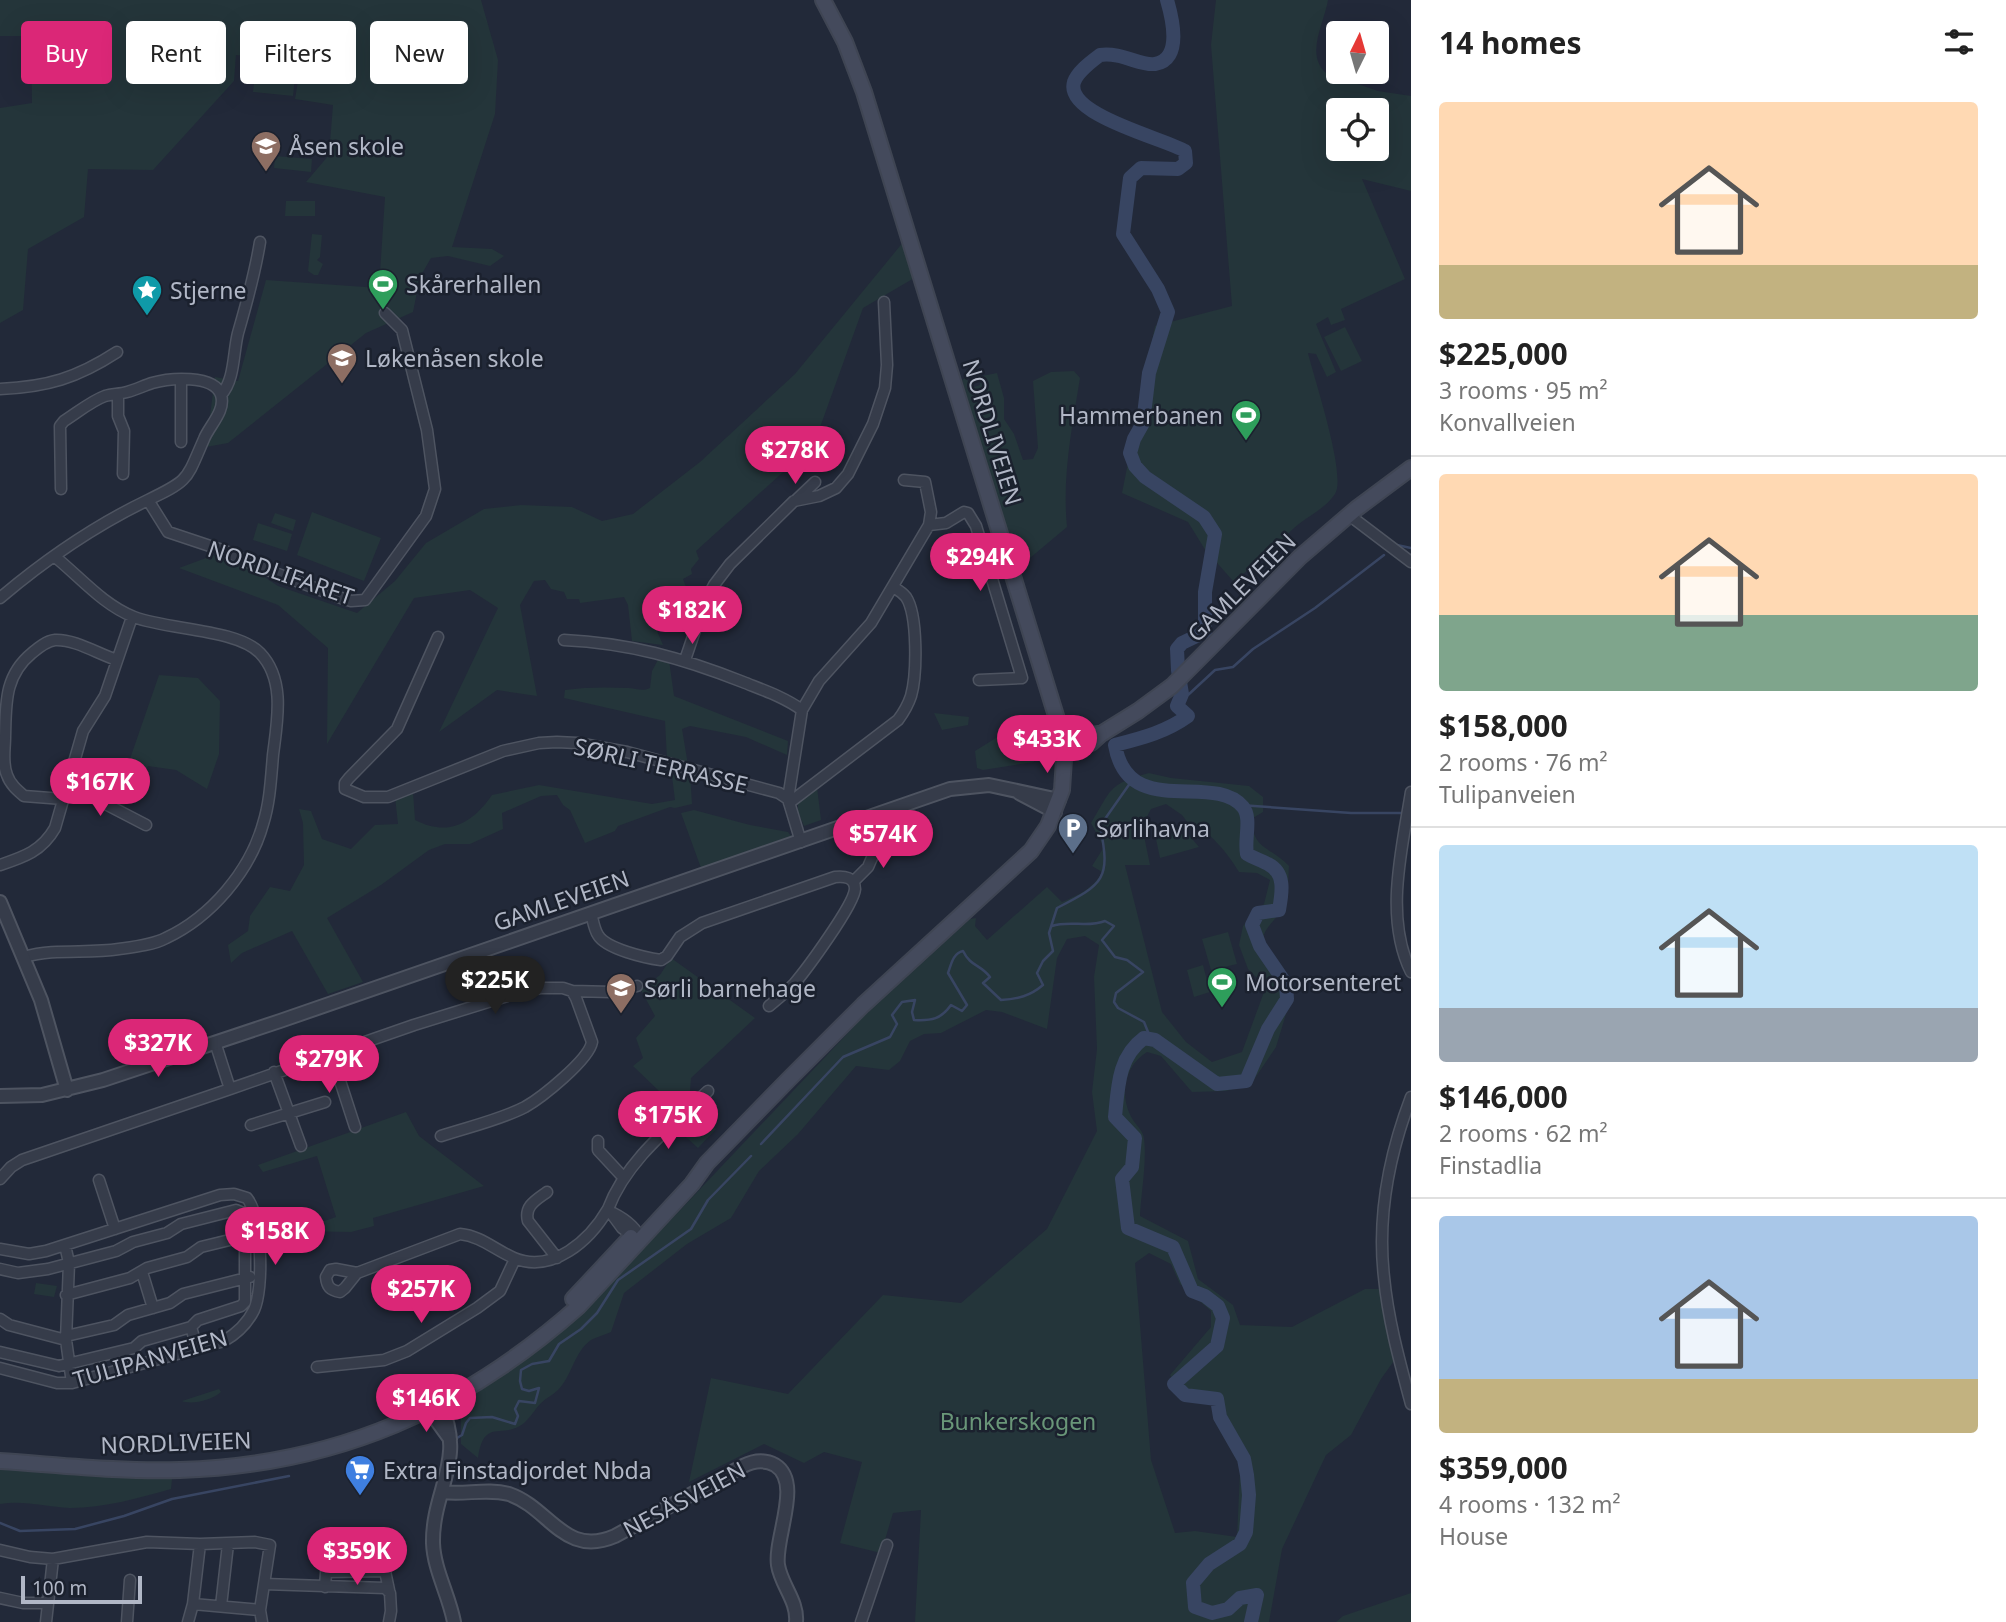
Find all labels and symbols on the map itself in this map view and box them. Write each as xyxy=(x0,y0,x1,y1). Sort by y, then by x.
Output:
north arrow xyxy=(1326,21,1390,84)
school or university icon: Åsen skole xyxy=(249,129,283,173)
place label: Åsen skole xyxy=(289,130,404,162)
sports icon: Skårerhallen xyxy=(366,267,400,311)
place label: Skårerhallen xyxy=(406,268,542,300)
place icon: Stjerne xyxy=(130,273,164,317)
place label: Stjerne xyxy=(170,274,247,306)
school or university icon: Løkenåsen skole xyxy=(325,341,359,385)
place label: Løkenåsen skole xyxy=(365,342,544,374)
street label: NORDLIVEIEN xyxy=(956,355,1030,509)
sports icon: Hammerbanen xyxy=(1229,398,1263,442)
place label: Hammerbanen xyxy=(1059,399,1223,431)
pin: $278K xyxy=(746,426,844,486)
street label: GAMLEVEIEN xyxy=(1180,526,1302,648)
street label: NORDLIFARET xyxy=(204,532,358,612)
pin: $294K xyxy=(931,534,1029,593)
pin: $182K xyxy=(643,586,741,646)
pin: $433K xyxy=(998,716,1096,775)
street label: SØRLI TERRASSE xyxy=(571,729,751,801)
pin: $167K xyxy=(51,758,149,818)
pin: $574K xyxy=(834,810,932,870)
parking icon: Sørlihavna xyxy=(1056,811,1090,855)
place label: Sørlihavna xyxy=(1096,812,1210,844)
street label: GAMLEVEIEN xyxy=(489,862,633,938)
pin: $225K xyxy=(446,956,544,1016)
sports icon: Motorsenteret xyxy=(1205,965,1239,1009)
place label: Motorsenteret xyxy=(1245,966,1401,998)
school or university icon: Sørli barnehage xyxy=(604,971,638,1015)
place label: Sørli barnehage xyxy=(644,972,816,1004)
pin: $327K xyxy=(109,1020,207,1079)
pin: $279K xyxy=(280,1036,378,1095)
pin: $175K xyxy=(619,1092,717,1151)
pin: $158K xyxy=(226,1208,324,1267)
pin: $257K xyxy=(372,1266,470,1325)
street label: TULIPANVEIEN xyxy=(69,1321,231,1395)
pin: $146K xyxy=(377,1374,475,1434)
park label: Bunkerskogen xyxy=(940,1405,1096,1437)
street label: NORDLIVEIEN xyxy=(100,1423,252,1461)
supermarket icon: Extra Finstadjordet Nbda xyxy=(343,1453,377,1497)
street label: NESÅSVEIEN xyxy=(617,1453,751,1545)
place label: Extra Finstadjordet Nbda xyxy=(383,1454,652,1486)
pin: $359K xyxy=(308,1528,406,1587)
scale bar xyxy=(21,1573,142,1605)

